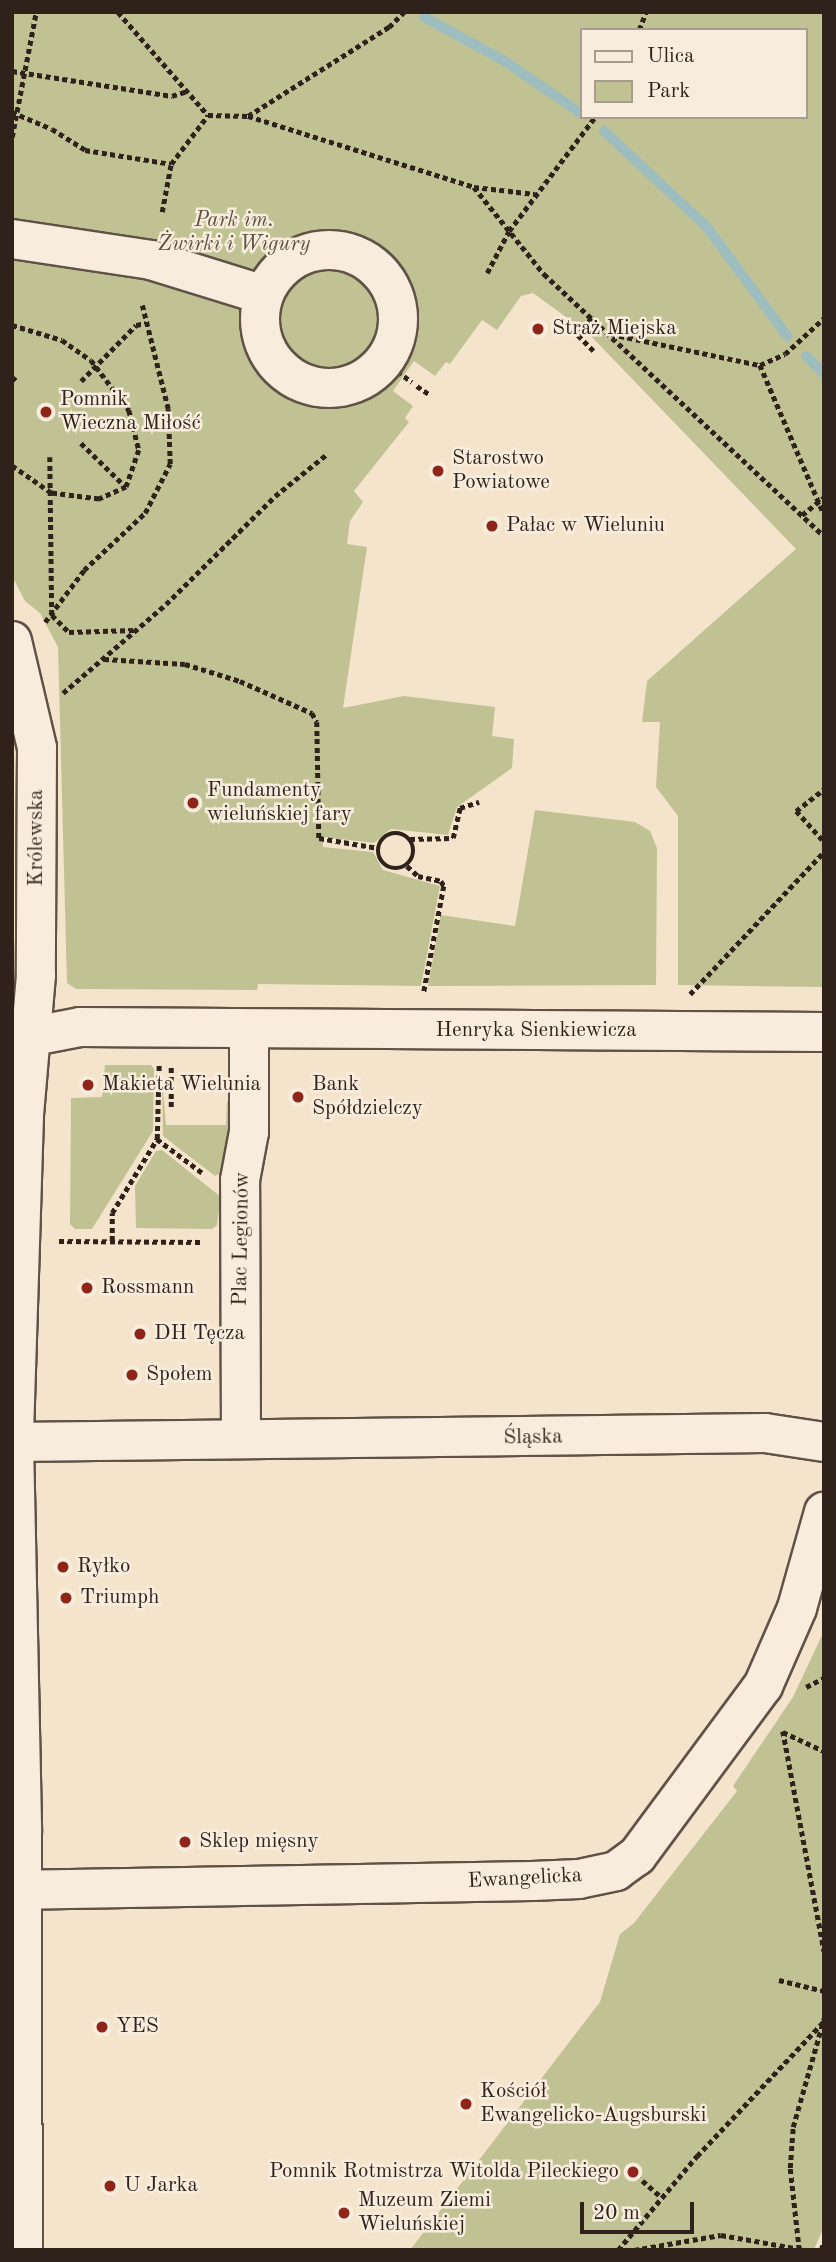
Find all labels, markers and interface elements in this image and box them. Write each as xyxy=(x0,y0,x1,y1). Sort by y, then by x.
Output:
legend xyxy=(580,28,808,119)
text: Ulica xyxy=(647,46,694,67)
text: Park xyxy=(647,81,690,102)
park label: Park im. Żwirki i Wigury xyxy=(158,208,310,258)
place label: Straż Miejska xyxy=(552,316,677,342)
marker: Straż Miejska xyxy=(530,321,546,337)
place label: Pomnik Wieczna Miłość xyxy=(60,387,201,437)
marker: Pomnik Wieczna Miłość xyxy=(38,404,54,420)
place label: Starostwo Powiatowe xyxy=(452,446,550,496)
marker: Starostwo Powiatowe xyxy=(430,463,446,479)
place label: Pałac w Wieluniu xyxy=(506,513,665,539)
marker: Pałac w Wieluniu xyxy=(484,518,500,534)
place label: Fundamenty wieluńskiej fary xyxy=(207,778,352,828)
street label: Królewska xyxy=(24,790,50,886)
marker: Fundamenty wieluńskiej fary xyxy=(185,795,201,811)
street label: Henryka Sienkiewicza xyxy=(435,1018,637,1044)
place label: Makieta Wielunia xyxy=(102,1072,261,1098)
place label: Bank Spółdzielczy xyxy=(312,1072,423,1122)
marker: Makieta Wielunia xyxy=(80,1077,96,1093)
marker: Bank Spółdzielczy xyxy=(290,1089,306,1105)
street label: Plac Legionów xyxy=(228,1172,256,1306)
place label: Rossmann xyxy=(101,1275,194,1301)
marker: Rossmann xyxy=(79,1280,95,1296)
place label: DH Tęcza xyxy=(154,1321,245,1347)
marker: DH Tęcza xyxy=(132,1326,148,1342)
place label: Społem xyxy=(146,1362,212,1388)
marker: Społem xyxy=(124,1367,140,1383)
street label: Śląska xyxy=(503,1425,563,1451)
place label: Ryłko xyxy=(77,1554,130,1580)
marker: Ryłko xyxy=(55,1559,71,1575)
place label: Triumph xyxy=(80,1585,159,1611)
marker: Triumph xyxy=(58,1590,74,1606)
place label: Sklep mięsny xyxy=(199,1829,319,1855)
marker: Sklep mięsny xyxy=(177,1834,193,1850)
street label: Ewangelicka xyxy=(467,1863,583,1895)
place label: YES xyxy=(116,2014,159,2040)
marker: YES xyxy=(94,2019,110,2035)
place label: Kościół Ewangelicko-Augsburski xyxy=(480,2079,706,2129)
marker: Kościół Ewangelicko-Augsburski xyxy=(458,2096,474,2112)
place label: Pomnik Rotmistrza Witolda Pileckiego xyxy=(269,2159,619,2185)
marker: Pomnik Rotmistrza Witolda Pileckiego xyxy=(625,2164,641,2180)
place label: U Jarka xyxy=(124,2173,198,2199)
marker: U Jarka xyxy=(102,2178,118,2194)
place label: Muzeum Ziemi Wieluńskiej xyxy=(358,2188,491,2238)
scale bar xyxy=(584,2188,698,2232)
text: 20 m xyxy=(593,2203,640,2224)
marker: Muzeum Ziemi Wieluńskiej xyxy=(336,2205,352,2221)

